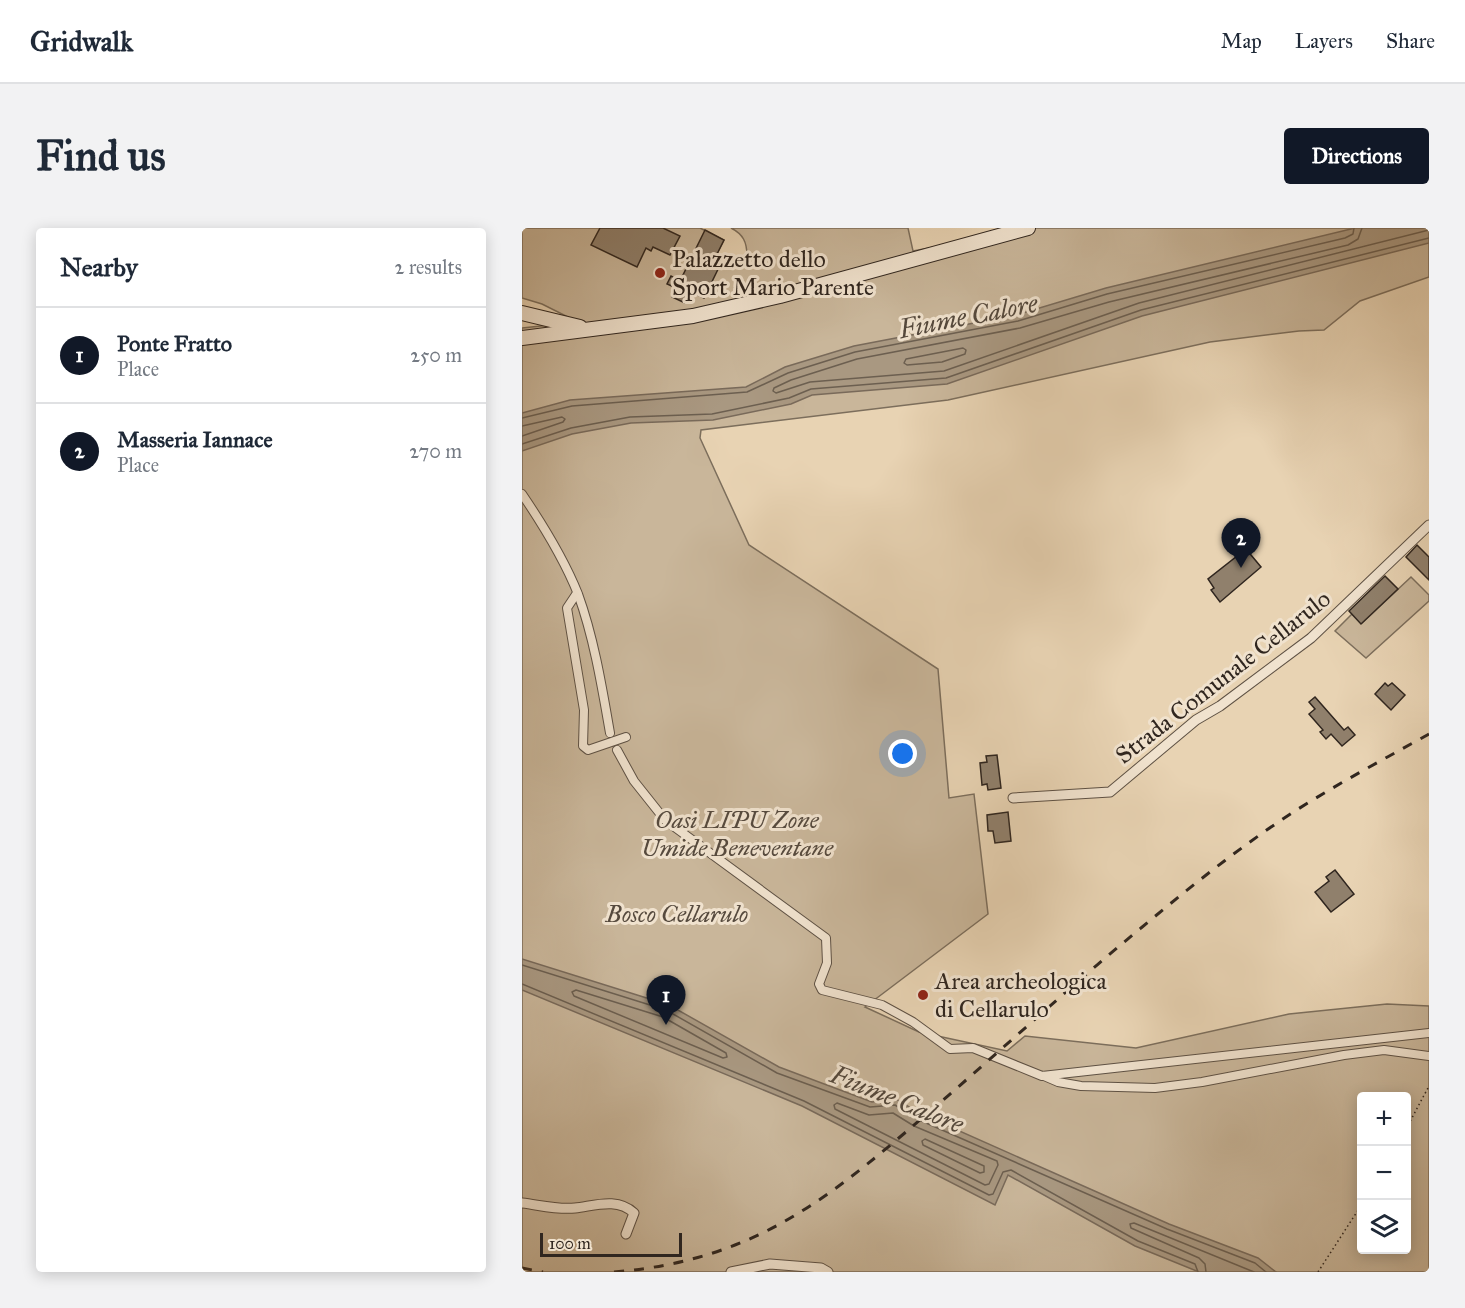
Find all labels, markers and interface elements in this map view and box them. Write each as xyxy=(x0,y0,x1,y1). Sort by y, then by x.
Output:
text: Gridwalk xyxy=(30,24,133,59)
text: Map xyxy=(1221,28,1262,54)
text: Layers xyxy=(1295,28,1353,54)
text: Share xyxy=(1386,28,1435,54)
button: Directions xyxy=(1284,128,1429,184)
text: Find us xyxy=(36,130,166,182)
place label: Palazzetto dello Sport Mario Parente xyxy=(672,244,874,302)
text: Nearby xyxy=(60,251,138,283)
text: 2 results xyxy=(394,255,462,279)
marker: Palazzetto dello Sport Mario Parente xyxy=(653,266,667,280)
water label: Fiume Calore xyxy=(895,287,1041,345)
text: Ponte Fratto xyxy=(117,330,232,357)
text: 1 xyxy=(76,343,83,367)
text: 250 m xyxy=(410,343,462,367)
text: Place xyxy=(117,357,159,381)
text: Masseria Iannace xyxy=(117,426,273,453)
text: 2 xyxy=(75,439,84,463)
text: 270 m xyxy=(409,439,462,463)
text: Place xyxy=(117,453,159,477)
pin: 2 xyxy=(1222,518,1260,568)
street label: Strada Comunale Cellarulo xyxy=(1109,584,1337,770)
your location xyxy=(888,739,917,768)
park label: Oasi LIPU Zone Umide Beneventane xyxy=(641,805,834,863)
park label: Bosco Cellarulo xyxy=(605,899,748,929)
place label: Area archeologica di Cellarulo xyxy=(934,966,1107,1024)
pin: 1 xyxy=(646,976,686,1025)
marker: Area archeologica di Cellarulo xyxy=(916,988,930,1002)
water label: Fiume Calore xyxy=(825,1057,969,1141)
map controls xyxy=(1357,1092,1411,1254)
button: + xyxy=(1357,1092,1411,1146)
button: − xyxy=(1357,1146,1411,1200)
button: layers xyxy=(1357,1200,1411,1254)
scale bar xyxy=(540,1230,682,1258)
text: 100 m xyxy=(549,1234,591,1253)

